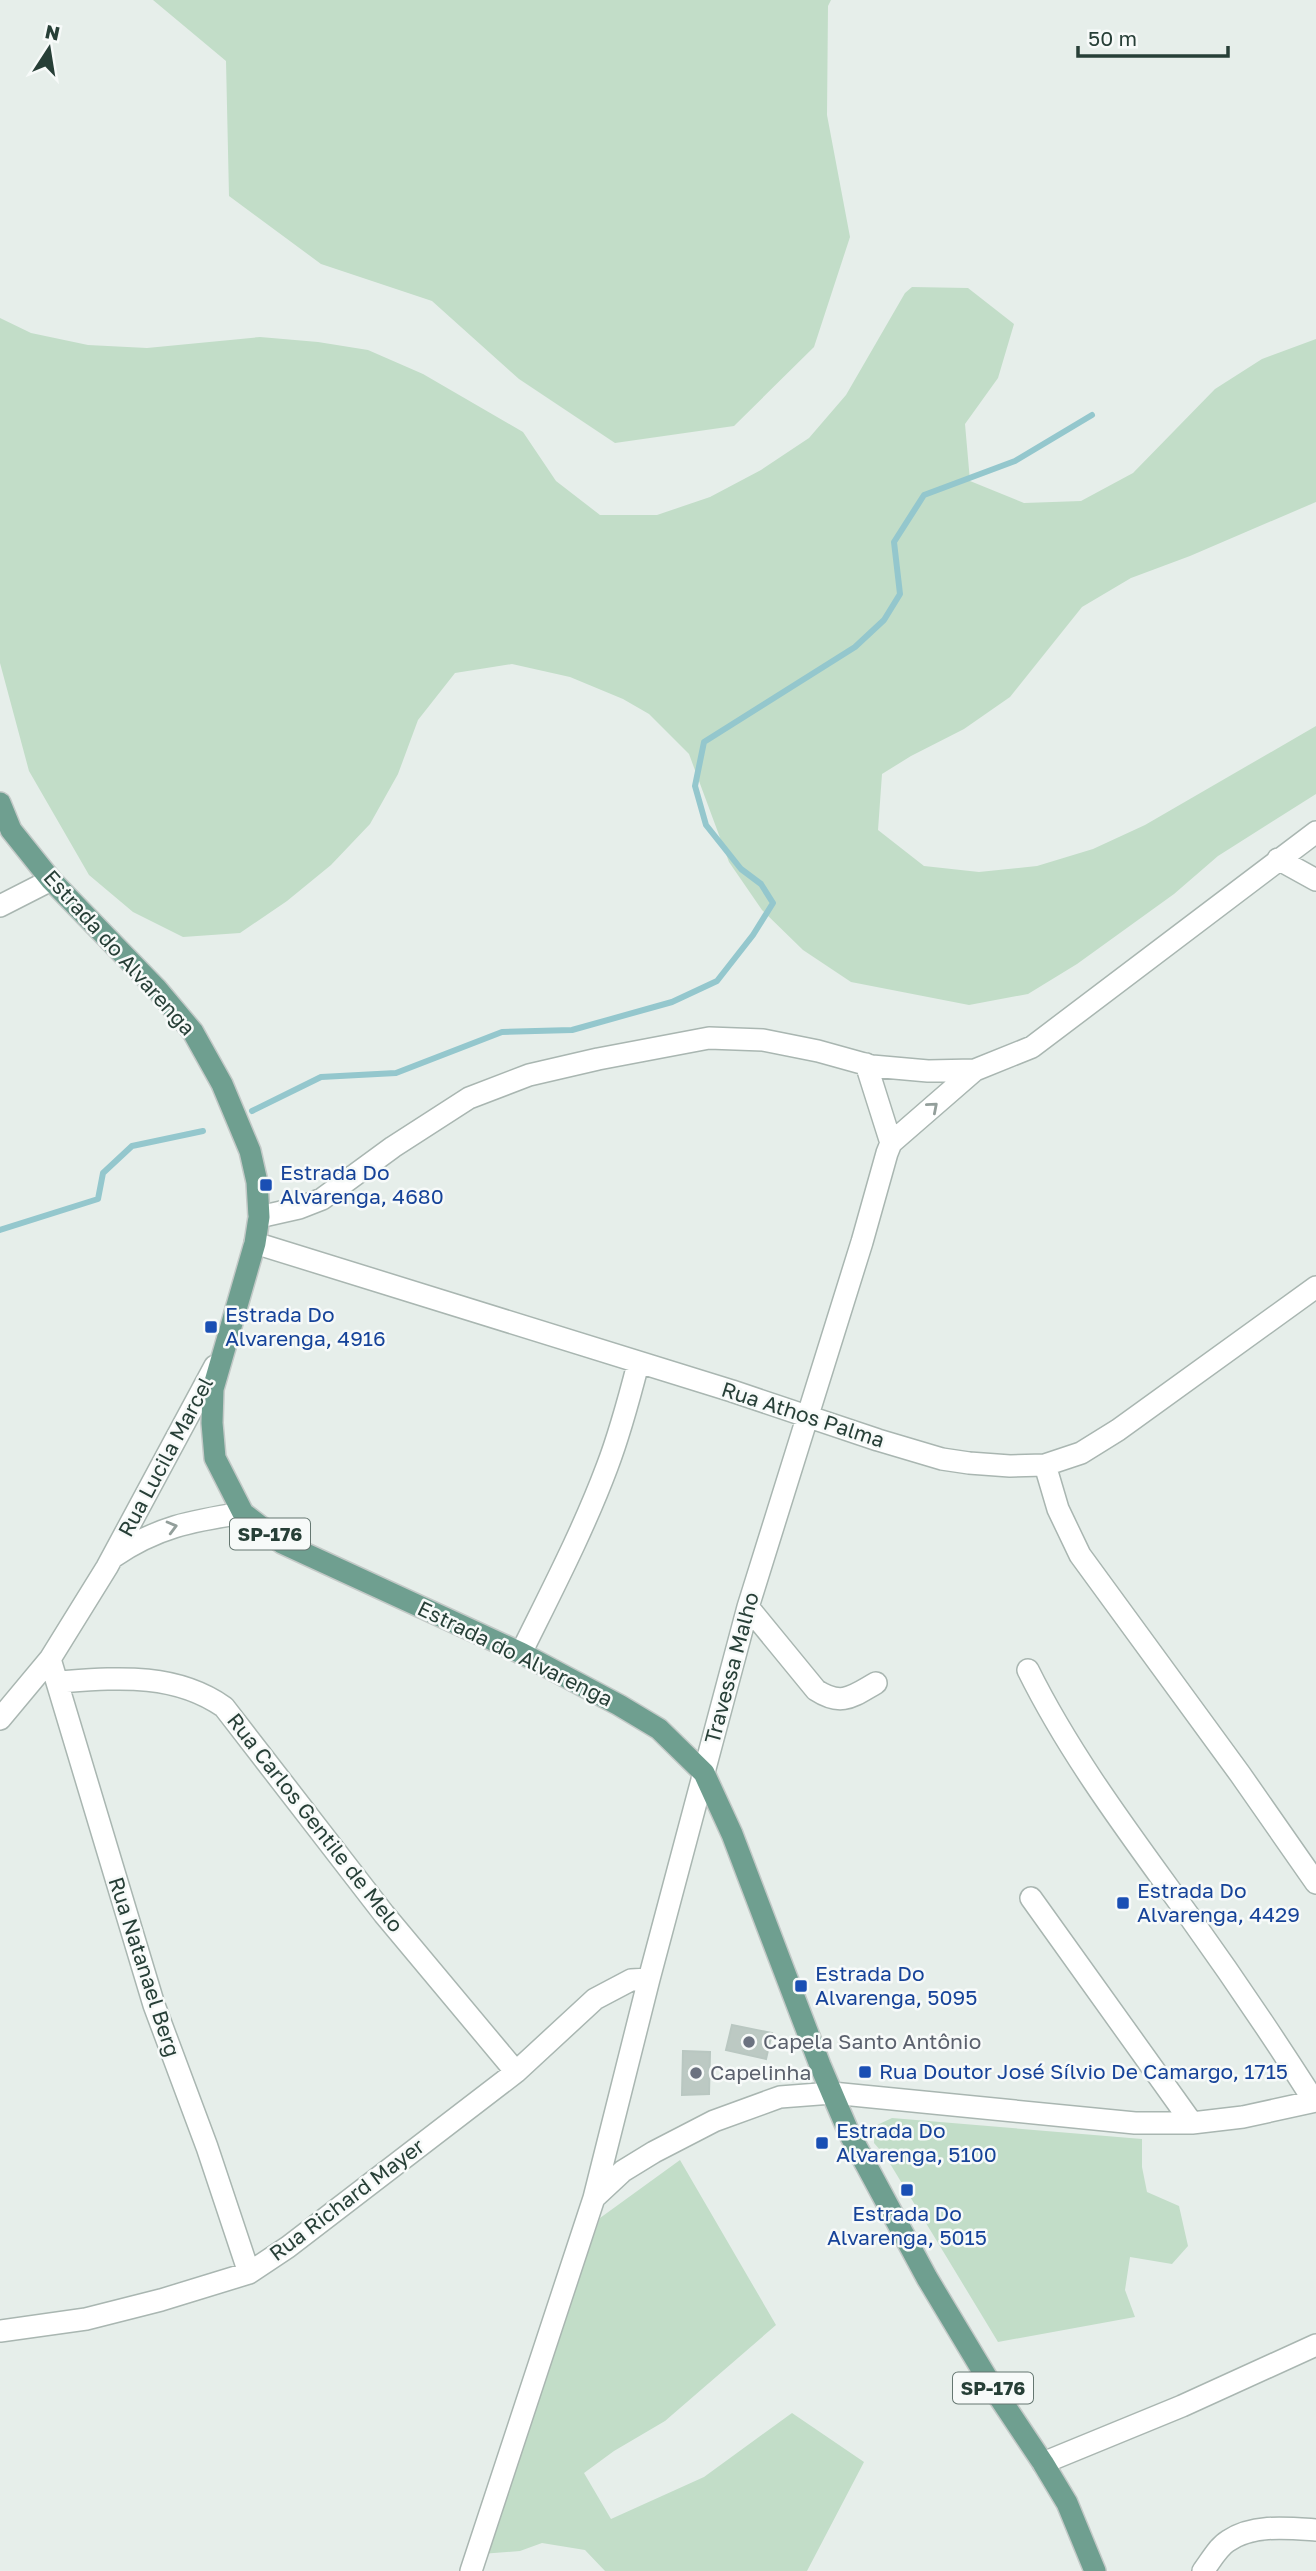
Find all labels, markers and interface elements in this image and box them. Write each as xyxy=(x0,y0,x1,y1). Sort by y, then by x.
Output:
north arrow xyxy=(14,14,84,84)
scale bar xyxy=(1078,14,1228,58)
text: N xyxy=(43,19,62,45)
text: 50 m xyxy=(1088,25,1137,51)
street label: Estrada do Alvarenga xyxy=(39,864,201,1040)
one-way arrow xyxy=(925,1102,938,1115)
place label: Estrada Do Alvarenga, 4680 xyxy=(280,1159,444,1209)
marker: Estrada Do Alvarenga, 4680 xyxy=(258,1177,274,1193)
place label: Estrada Do Alvarenga, 4916 xyxy=(225,1301,386,1351)
marker: Estrada Do Alvarenga, 4916 xyxy=(203,1319,219,1335)
street label: Rua Lucila Marcel xyxy=(112,1372,218,1541)
street label: Rua Athos Palma xyxy=(719,1375,888,1453)
road number: SP-176 xyxy=(230,1518,310,1550)
one-way arrow xyxy=(166,1521,178,1535)
street label: Travessa Malho xyxy=(698,1589,764,1746)
street label: Estrada do Alvarenga xyxy=(414,1595,617,1712)
street label: Rua Carlos Gentile de Melo xyxy=(222,1708,409,1937)
street label: Rua Natanael Berg xyxy=(104,1873,186,2060)
place label: Estrada Do Alvarenga, 4429 xyxy=(1137,1877,1300,1927)
marker: Estrada Do Alvarenga, 4429 xyxy=(1115,1895,1131,1911)
place label: Estrada Do Alvarenga, 5095 xyxy=(815,1960,977,2010)
marker: Estrada Do Alvarenga, 5095 xyxy=(793,1978,809,1994)
place label: Capela Santo Antônio xyxy=(763,2028,981,2054)
marker: Capela Santo Antônio xyxy=(741,2034,757,2050)
place label: Rua Doutor José Sílvio De Camargo, 1715 xyxy=(879,2058,1288,2084)
place label: Capelinha xyxy=(710,2059,811,2085)
marker: Rua Doutor José Sílvio De Camargo, 1715 xyxy=(857,2064,873,2080)
marker: Capelinha xyxy=(688,2065,704,2081)
place label: Estrada Do Alvarenga, 5100 xyxy=(836,2117,997,2167)
street label: Rua Richard Mayer xyxy=(264,2132,429,2266)
marker: Estrada Do Alvarenga, 5100 xyxy=(814,2135,830,2151)
marker: Estrada Do Alvarenga, 5015 xyxy=(899,2182,915,2198)
place label: Estrada Do Alvarenga, 5015 xyxy=(827,2200,987,2250)
road number: SP-176 xyxy=(953,2372,1033,2404)

